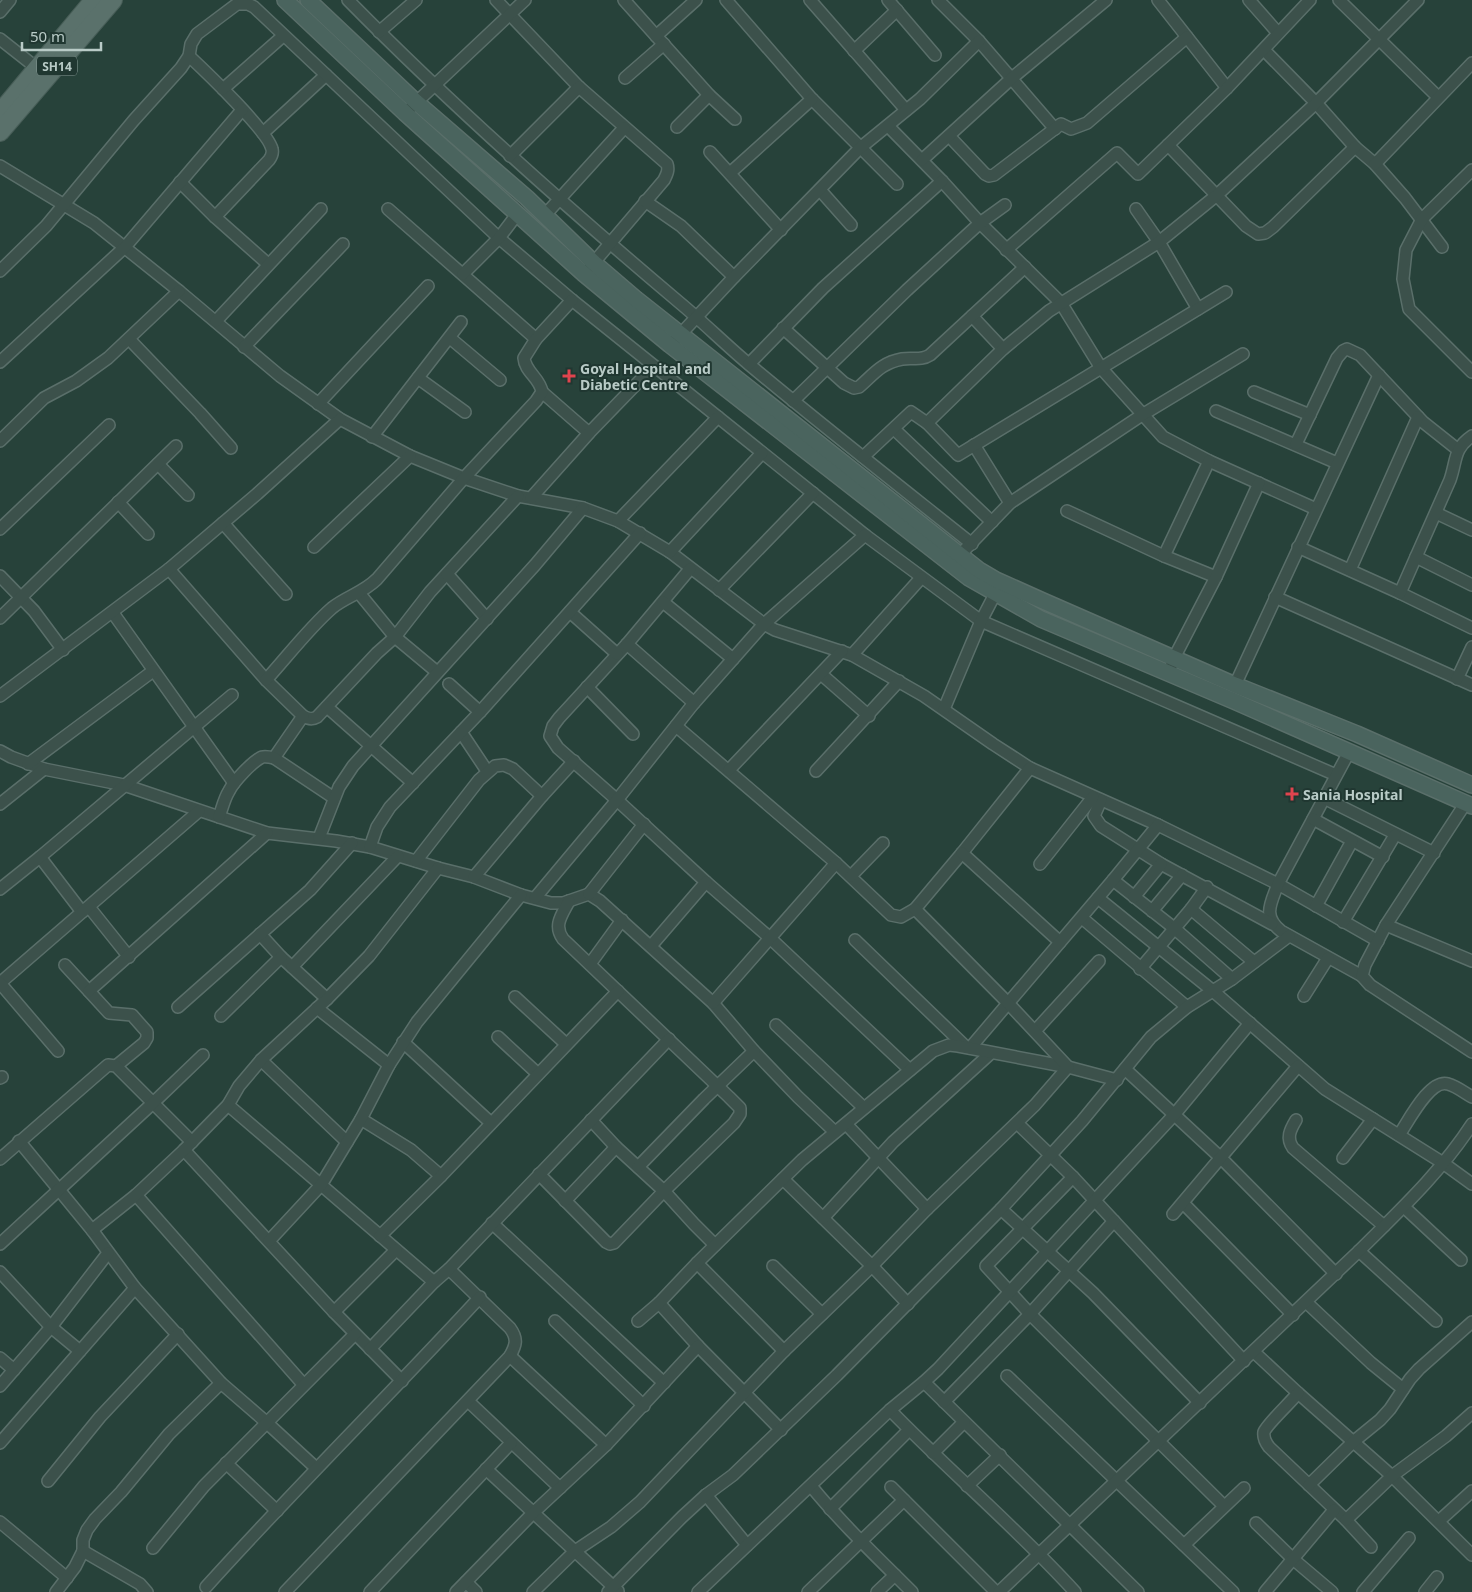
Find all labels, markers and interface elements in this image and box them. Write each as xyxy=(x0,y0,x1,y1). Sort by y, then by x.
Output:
scale bar xyxy=(22,20,101,52)
text: 50 m xyxy=(30,26,65,46)
road number: SH14 xyxy=(37,56,77,76)
place label: Goyal Hospital and Diabetic Centre xyxy=(580,359,711,394)
marker: Goyal Hospital and Diabetic Centre xyxy=(562,369,576,383)
place label: Sania Hospital xyxy=(1303,785,1403,804)
marker: Sania Hospital xyxy=(1285,787,1299,801)

